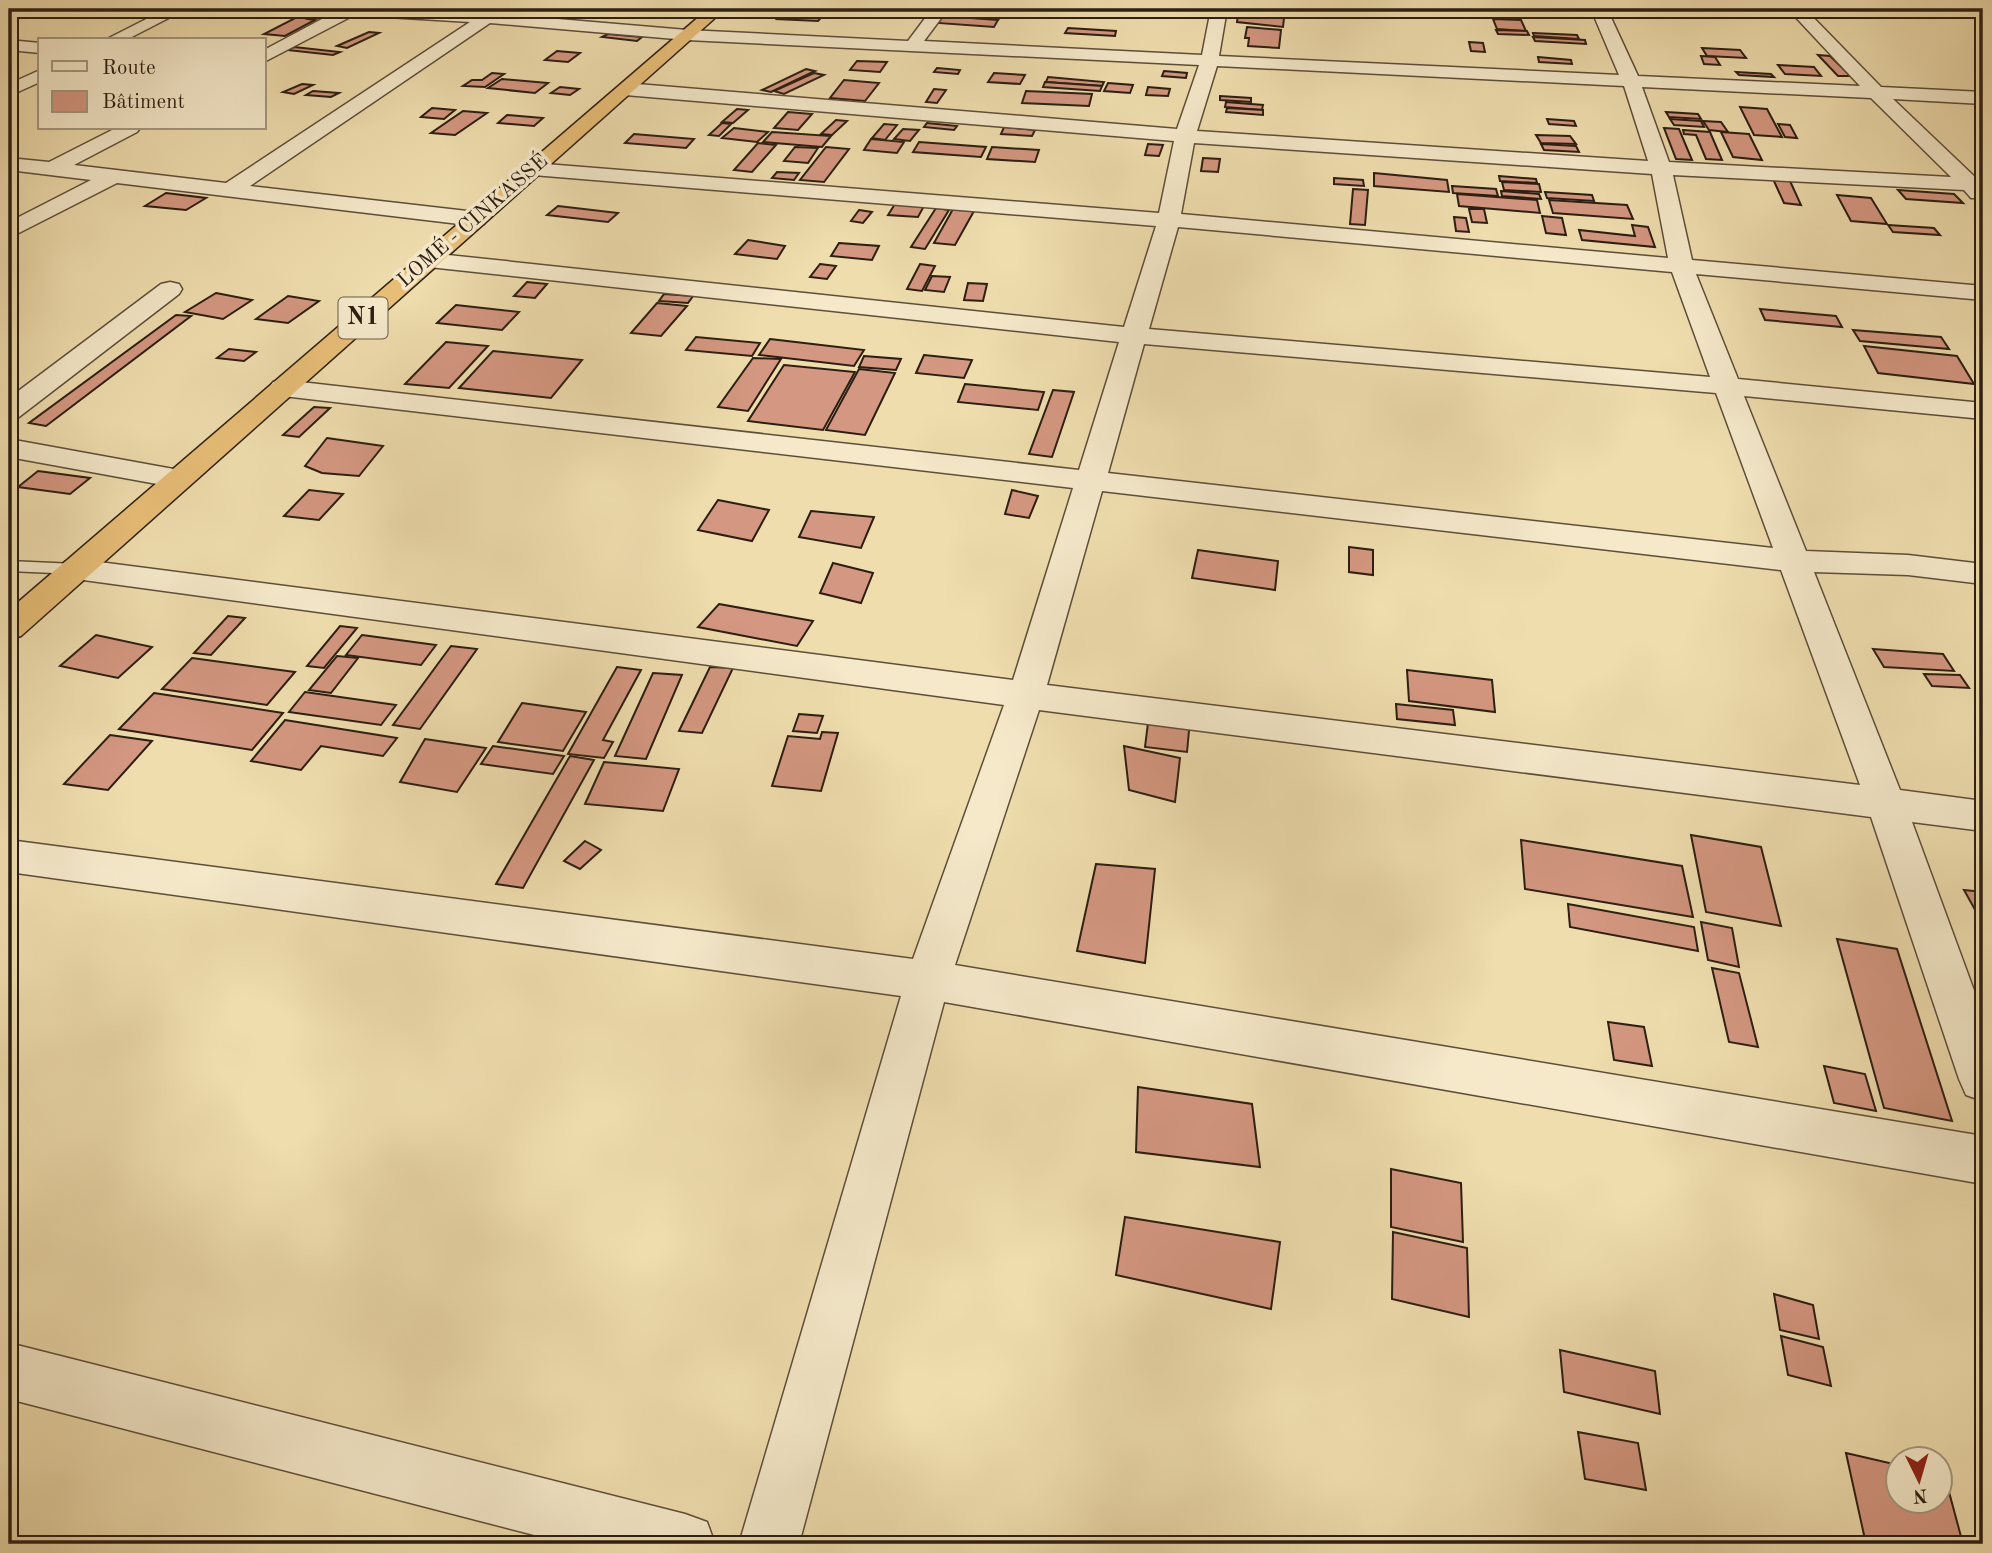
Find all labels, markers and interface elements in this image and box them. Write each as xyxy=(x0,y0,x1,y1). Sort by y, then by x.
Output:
legend xyxy=(38,38,266,130)
text: Route xyxy=(102,58,156,79)
text: Bâtiment xyxy=(102,92,185,113)
street label: LOMÉ - CINKASSÉ xyxy=(391,147,552,292)
road number: N1 xyxy=(338,298,388,338)
north arrow xyxy=(1884,1444,1954,1514)
text: N xyxy=(1912,1484,1928,1505)

